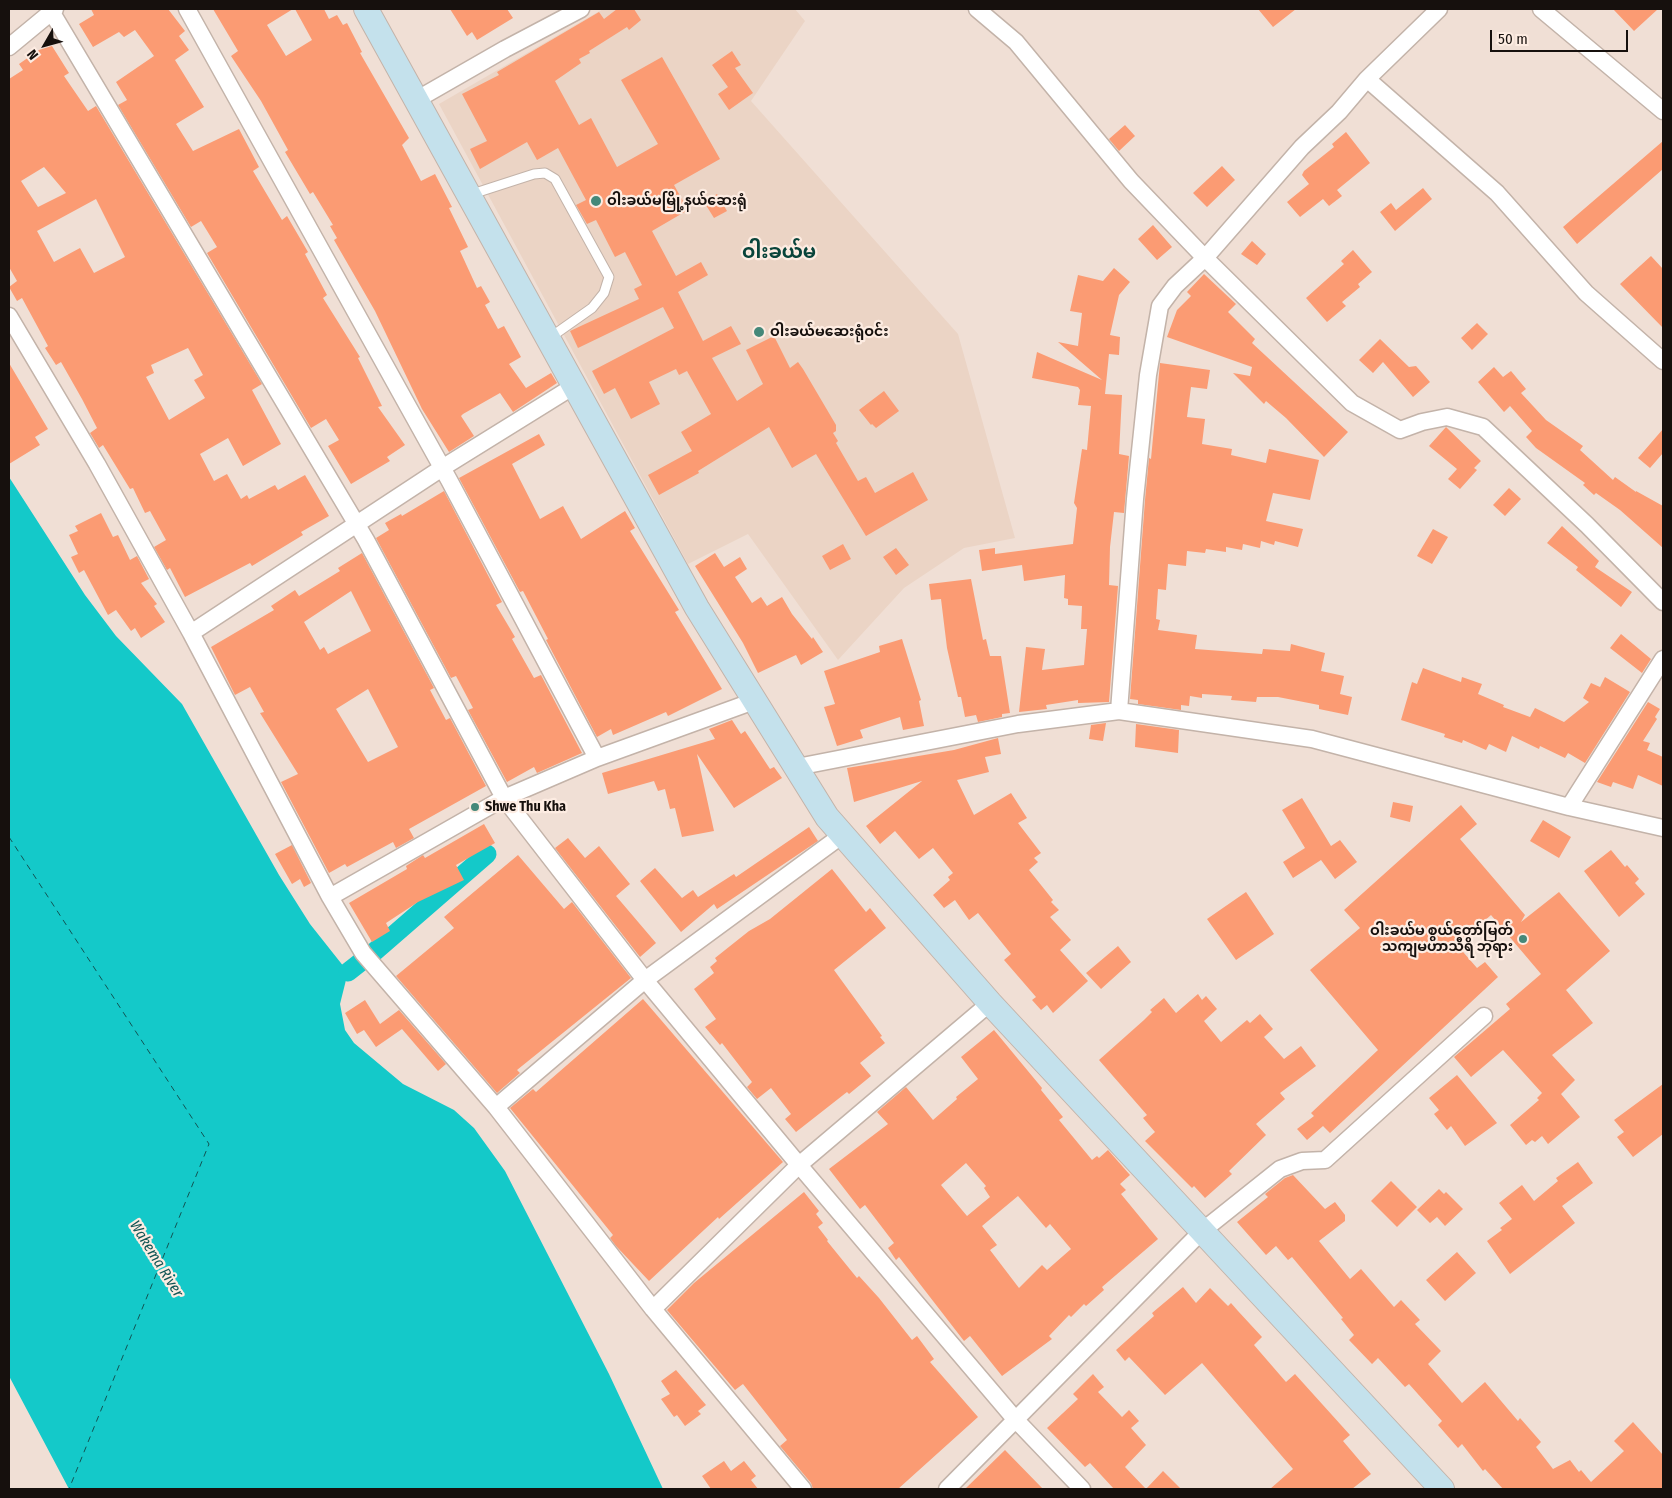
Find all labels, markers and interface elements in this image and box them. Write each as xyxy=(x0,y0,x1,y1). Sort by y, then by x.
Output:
north arrow xyxy=(20,20,70,70)
scale bar xyxy=(1492,20,1630,52)
text: 50 m xyxy=(1498,30,1528,48)
text: N xyxy=(24,46,42,63)
place label: ဝါးခယ်မမြို့နယ်ဆေးရုံ xyxy=(607,193,747,209)
marker: ဝါးခယ်မမြို့နယ်ဆေးရုံ xyxy=(589,194,603,208)
district label: ဝါးခယ်မ xyxy=(742,242,816,264)
place label: ဝါးခယ်မဆေးရုံဝင်း xyxy=(770,324,889,340)
marker: ဝါးခယ်မဆေးရုံဝင်း xyxy=(752,325,766,339)
place label: Shwe Thu Kha xyxy=(485,799,566,815)
marker: Shwe Thu Kha xyxy=(469,801,481,813)
place label: ဝါးခယ်မ စွယ်တော်မြတ် သကျမဟာသီရိ ဘုရား xyxy=(1370,923,1513,956)
marker: ဝါးခယ်မ စွယ်တော်မြတ် သကျမဟာသီရိ ဘုရား xyxy=(1517,933,1529,945)
water label: Wakema River xyxy=(125,1217,187,1301)

